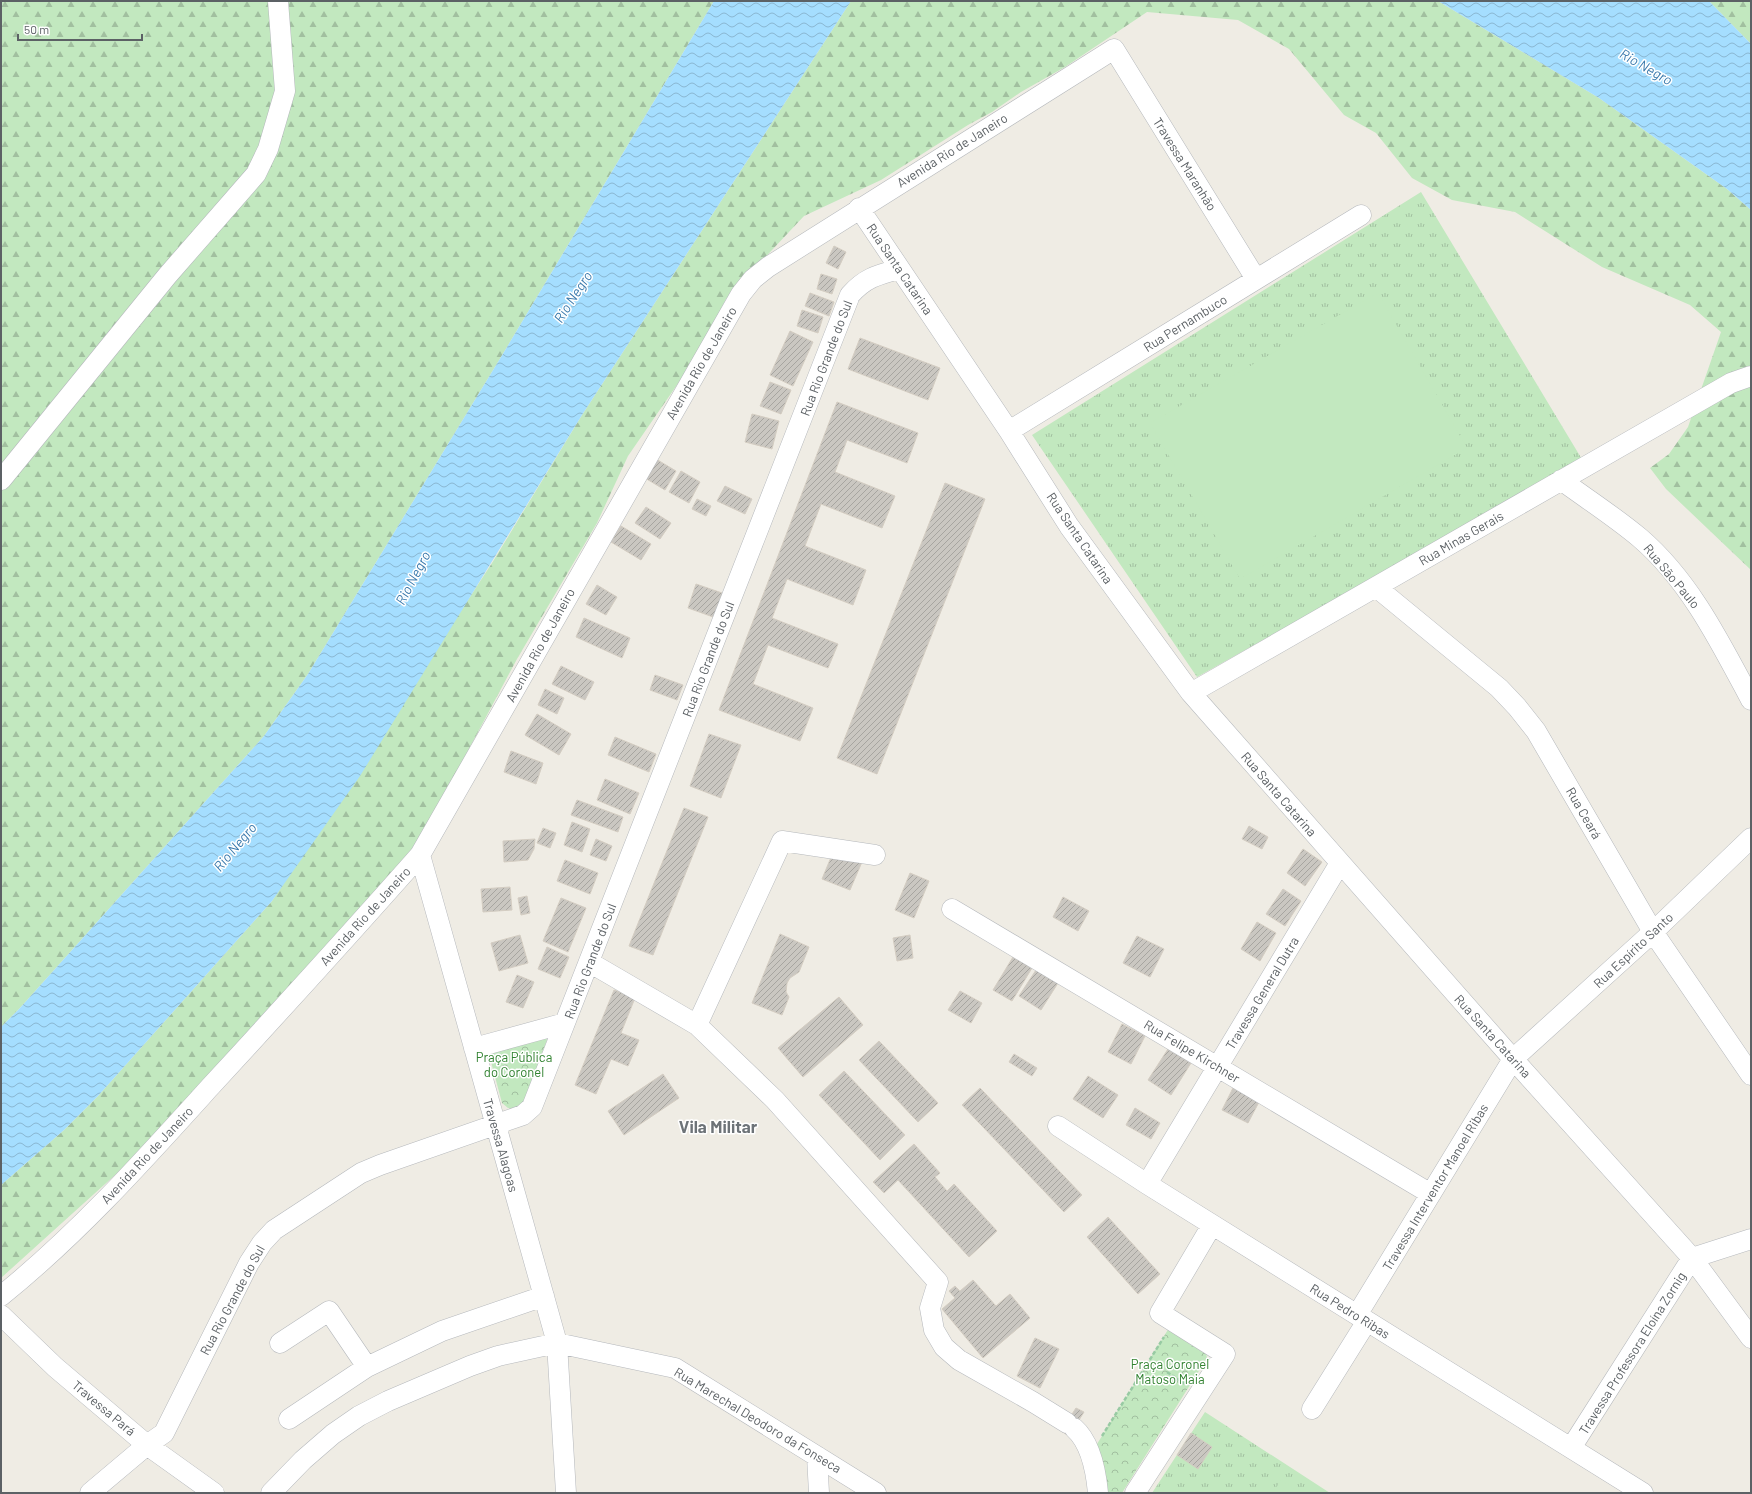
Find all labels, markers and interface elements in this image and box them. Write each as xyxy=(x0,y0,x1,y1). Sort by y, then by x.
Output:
scale bar xyxy=(18,16,142,42)
text: 50 m xyxy=(24,22,49,36)
water label: Rio Negro xyxy=(1617,45,1676,88)
street label: Avenida Rio de Janeiro xyxy=(894,109,1010,191)
street label: Travessa Maranhão xyxy=(1150,114,1220,214)
street label: Rua Santa Catarina xyxy=(863,220,937,318)
water label: Rio Negro xyxy=(550,268,595,326)
street label: Rua Pernambuco xyxy=(1140,291,1230,355)
street label: Rua Rio Grande do Sul xyxy=(797,298,855,418)
street label: Avenida Rio de Janeiro xyxy=(662,304,740,422)
street label: Rua Santa Catarina xyxy=(1043,489,1117,587)
street label: Rua Minas Gerais xyxy=(1416,507,1506,569)
street label: Rua São Paulo xyxy=(1640,540,1704,612)
water label: Rio Negro xyxy=(391,548,434,607)
street label: Avenida Rio de Janeiro xyxy=(502,585,578,705)
street label: Rua Rio Grande do Sul xyxy=(679,599,737,719)
street label: Rua Santa Catarina xyxy=(1238,748,1320,840)
street label: Rua Ceará xyxy=(1563,784,1605,842)
water label: Rio Negro xyxy=(209,819,260,874)
street label: Avenida Rio de Janeiro xyxy=(316,863,414,969)
street label: Rua Rio Grande do Sul xyxy=(561,901,619,1021)
street label: Rua Espírito Santo xyxy=(1590,909,1676,991)
street label: Travessa General Dutra xyxy=(1222,934,1302,1052)
street label: Rua Santa Catarina xyxy=(1451,991,1535,1081)
street label: Rua Felipe Kirchner xyxy=(1141,1016,1243,1086)
park label: Praça Pública do Coronel xyxy=(476,1049,552,1080)
street label: Travessa Alagoas xyxy=(480,1096,522,1194)
street label: Travessa Interventor Manoel Ribas xyxy=(1379,1101,1491,1273)
street label: Avenida Rio de Janeiro xyxy=(98,1103,196,1207)
district label: Vila Militar xyxy=(679,1116,758,1136)
street label: Rua Rio Grande do Sul xyxy=(196,1242,268,1358)
street label: Travessa Professora Eloína Zornig xyxy=(1575,1269,1689,1437)
street label: Rua Pedro Ribas xyxy=(1307,1280,1393,1342)
park label: Praça Coronel Matoso Maia xyxy=(1131,1356,1209,1387)
street label: Rua Marechal Deodoro da Fonseca xyxy=(672,1364,844,1476)
street label: Travessa Pará xyxy=(69,1377,139,1439)

